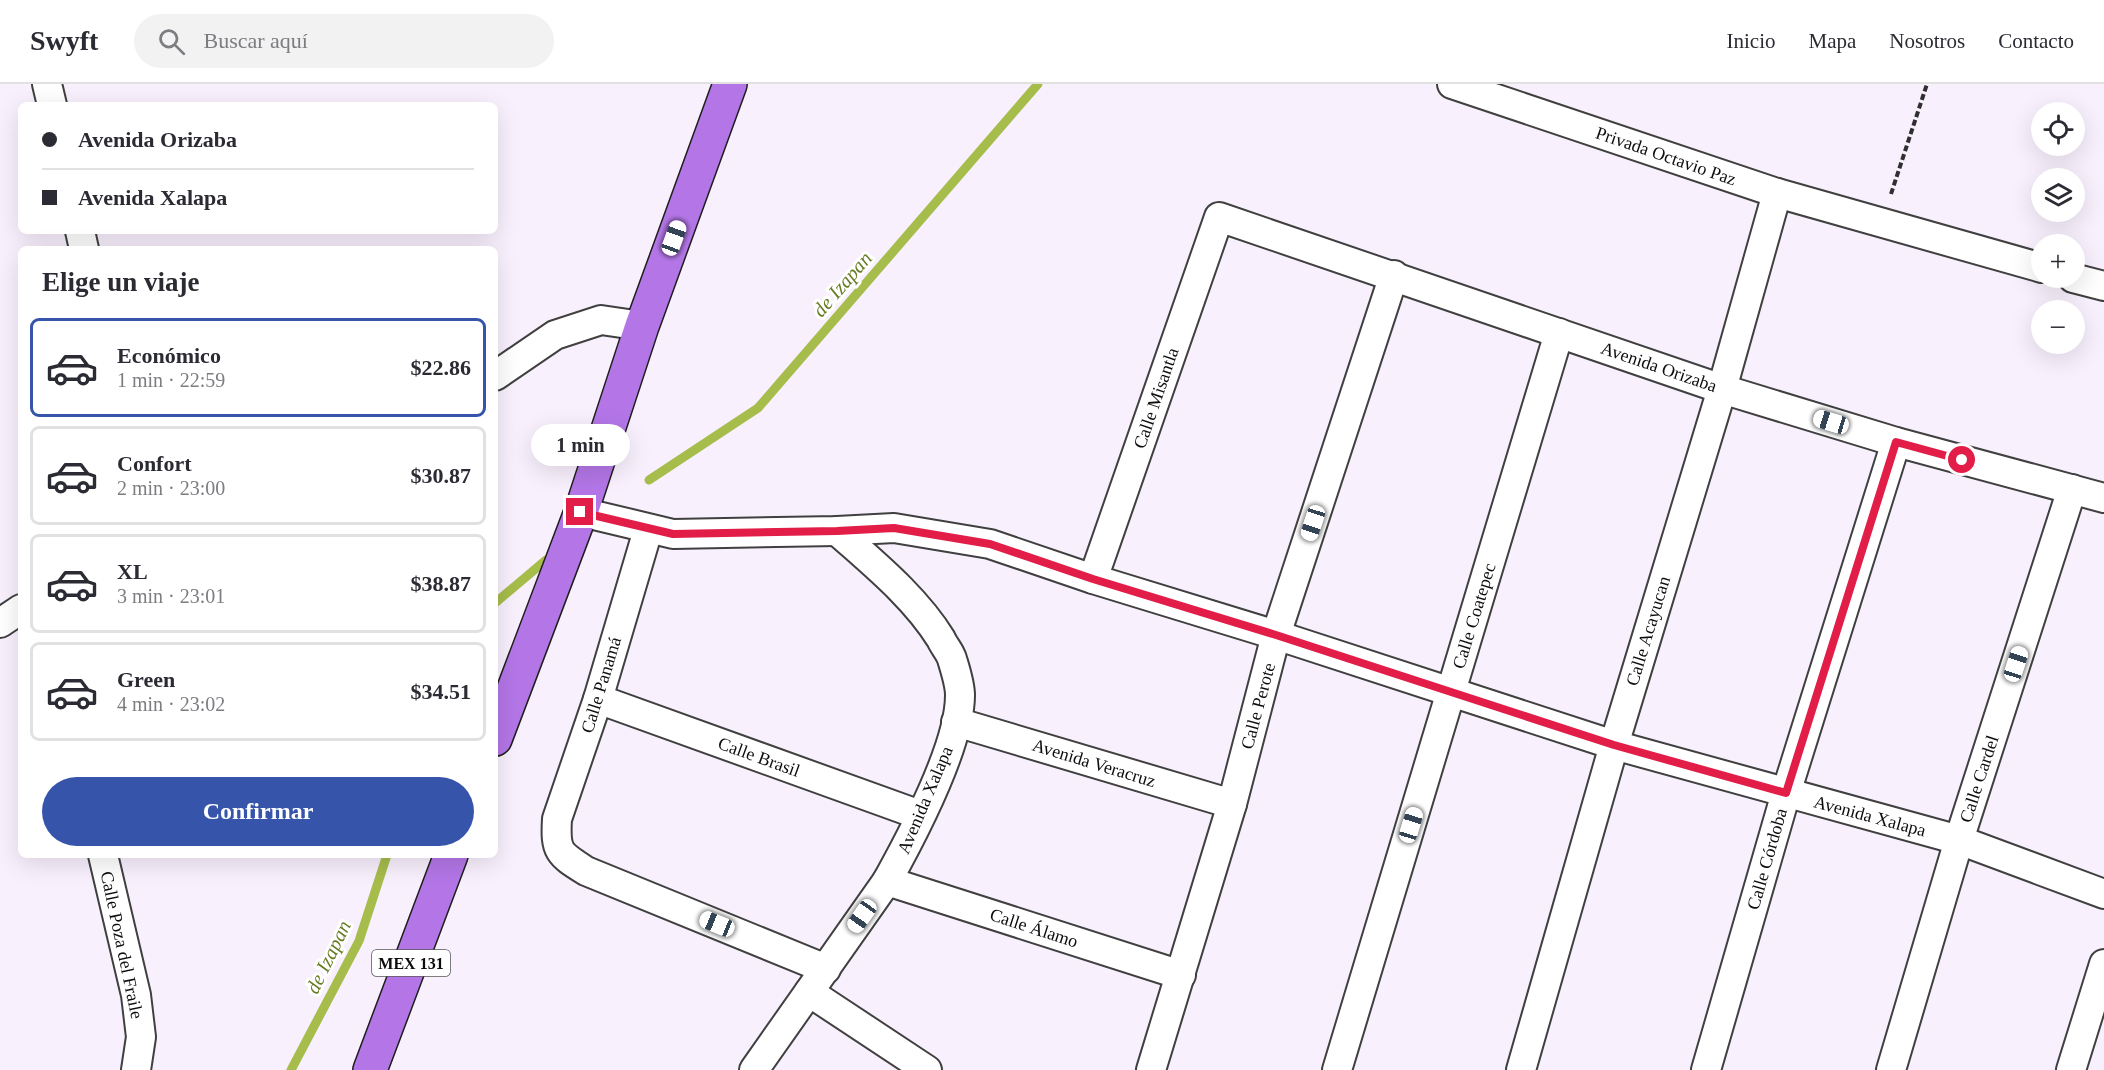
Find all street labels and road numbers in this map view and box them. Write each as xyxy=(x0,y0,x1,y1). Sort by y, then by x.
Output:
street label: Privada Octavio Paz xyxy=(1593,123,1739,189)
street label: Avenida Orizaba xyxy=(1598,338,1720,396)
street label: Calle Misantla xyxy=(1129,345,1183,451)
street label: Calle Coatepec xyxy=(1448,561,1500,671)
street label: Calle Acayucan xyxy=(1622,574,1674,688)
street label: Calle Panamá xyxy=(577,635,625,735)
street label: Calle Perote xyxy=(1237,661,1279,751)
street label: Calle Brasil xyxy=(715,733,803,781)
street label: Calle Cardel xyxy=(1956,733,2002,825)
street label: Avenida Veracruz xyxy=(1030,735,1158,791)
street label: Avenida Xalapa xyxy=(893,743,957,857)
street label: Avenida Xalapa xyxy=(1812,791,1928,841)
street label: Calle Córdoba xyxy=(1743,806,1791,912)
street label: Calle Poza del Fraile xyxy=(97,869,147,1021)
street label: Calle Álamo xyxy=(987,903,1081,952)
road number: MEX 131 xyxy=(372,950,450,976)

